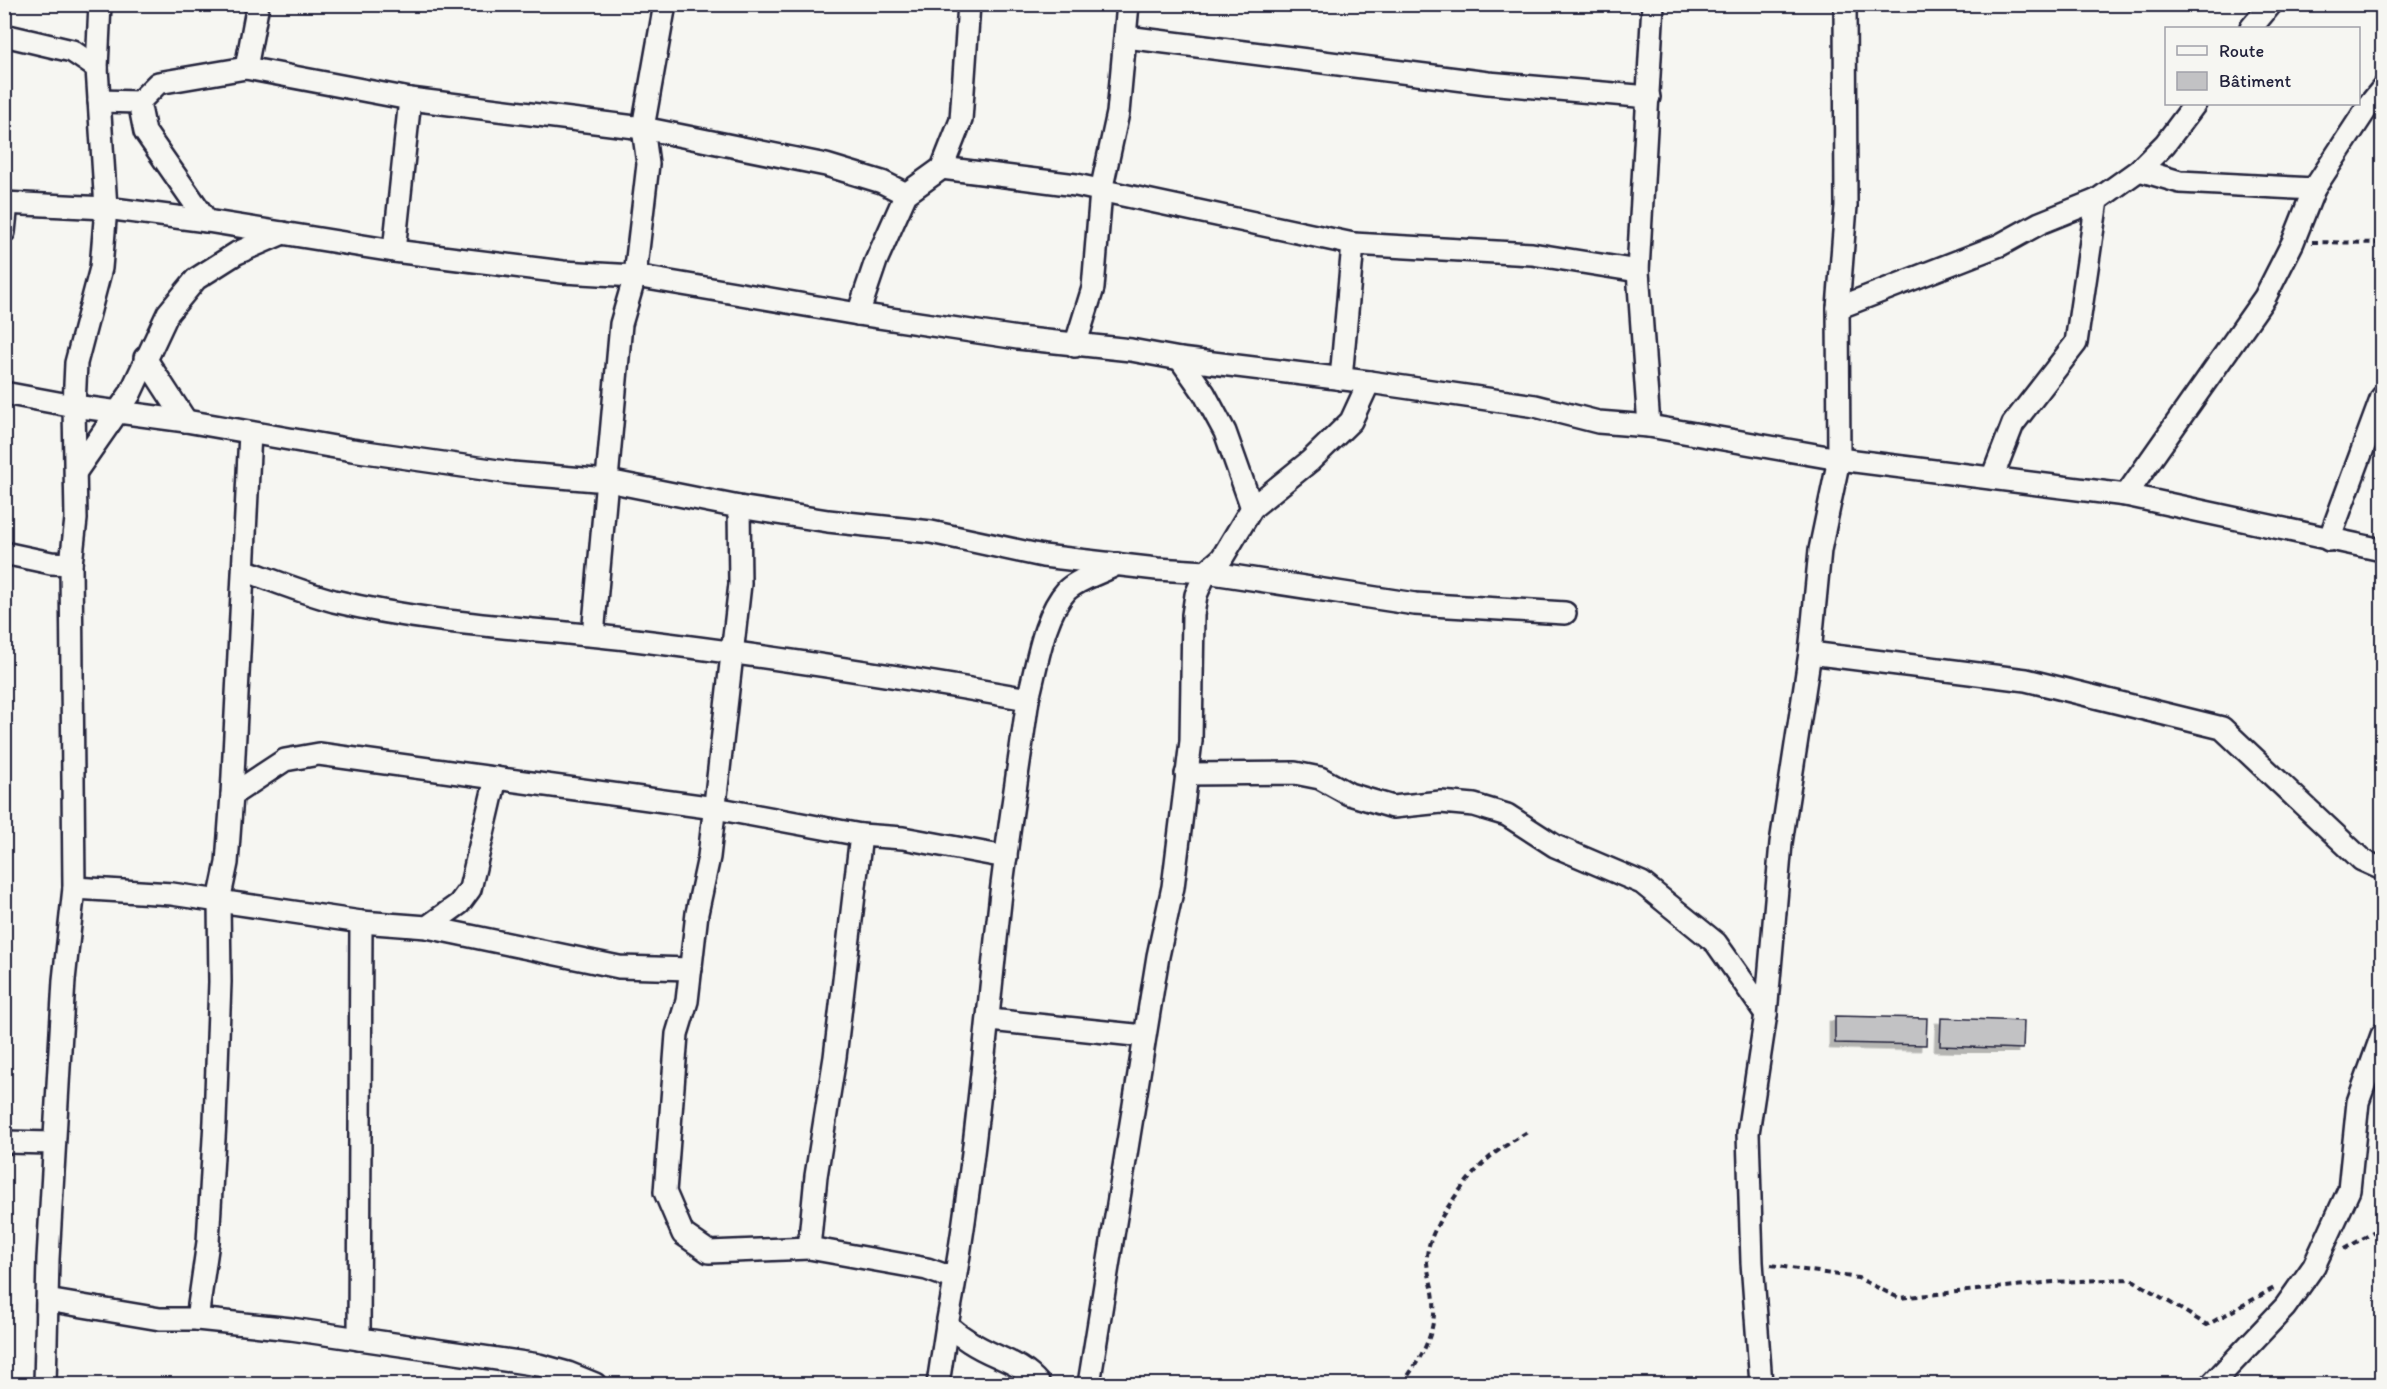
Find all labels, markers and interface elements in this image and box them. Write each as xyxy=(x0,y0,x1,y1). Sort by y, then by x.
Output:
legend xyxy=(2165,27,2360,105)
text: Route xyxy=(2219,40,2264,62)
text: Bâtiment xyxy=(2219,70,2292,92)

